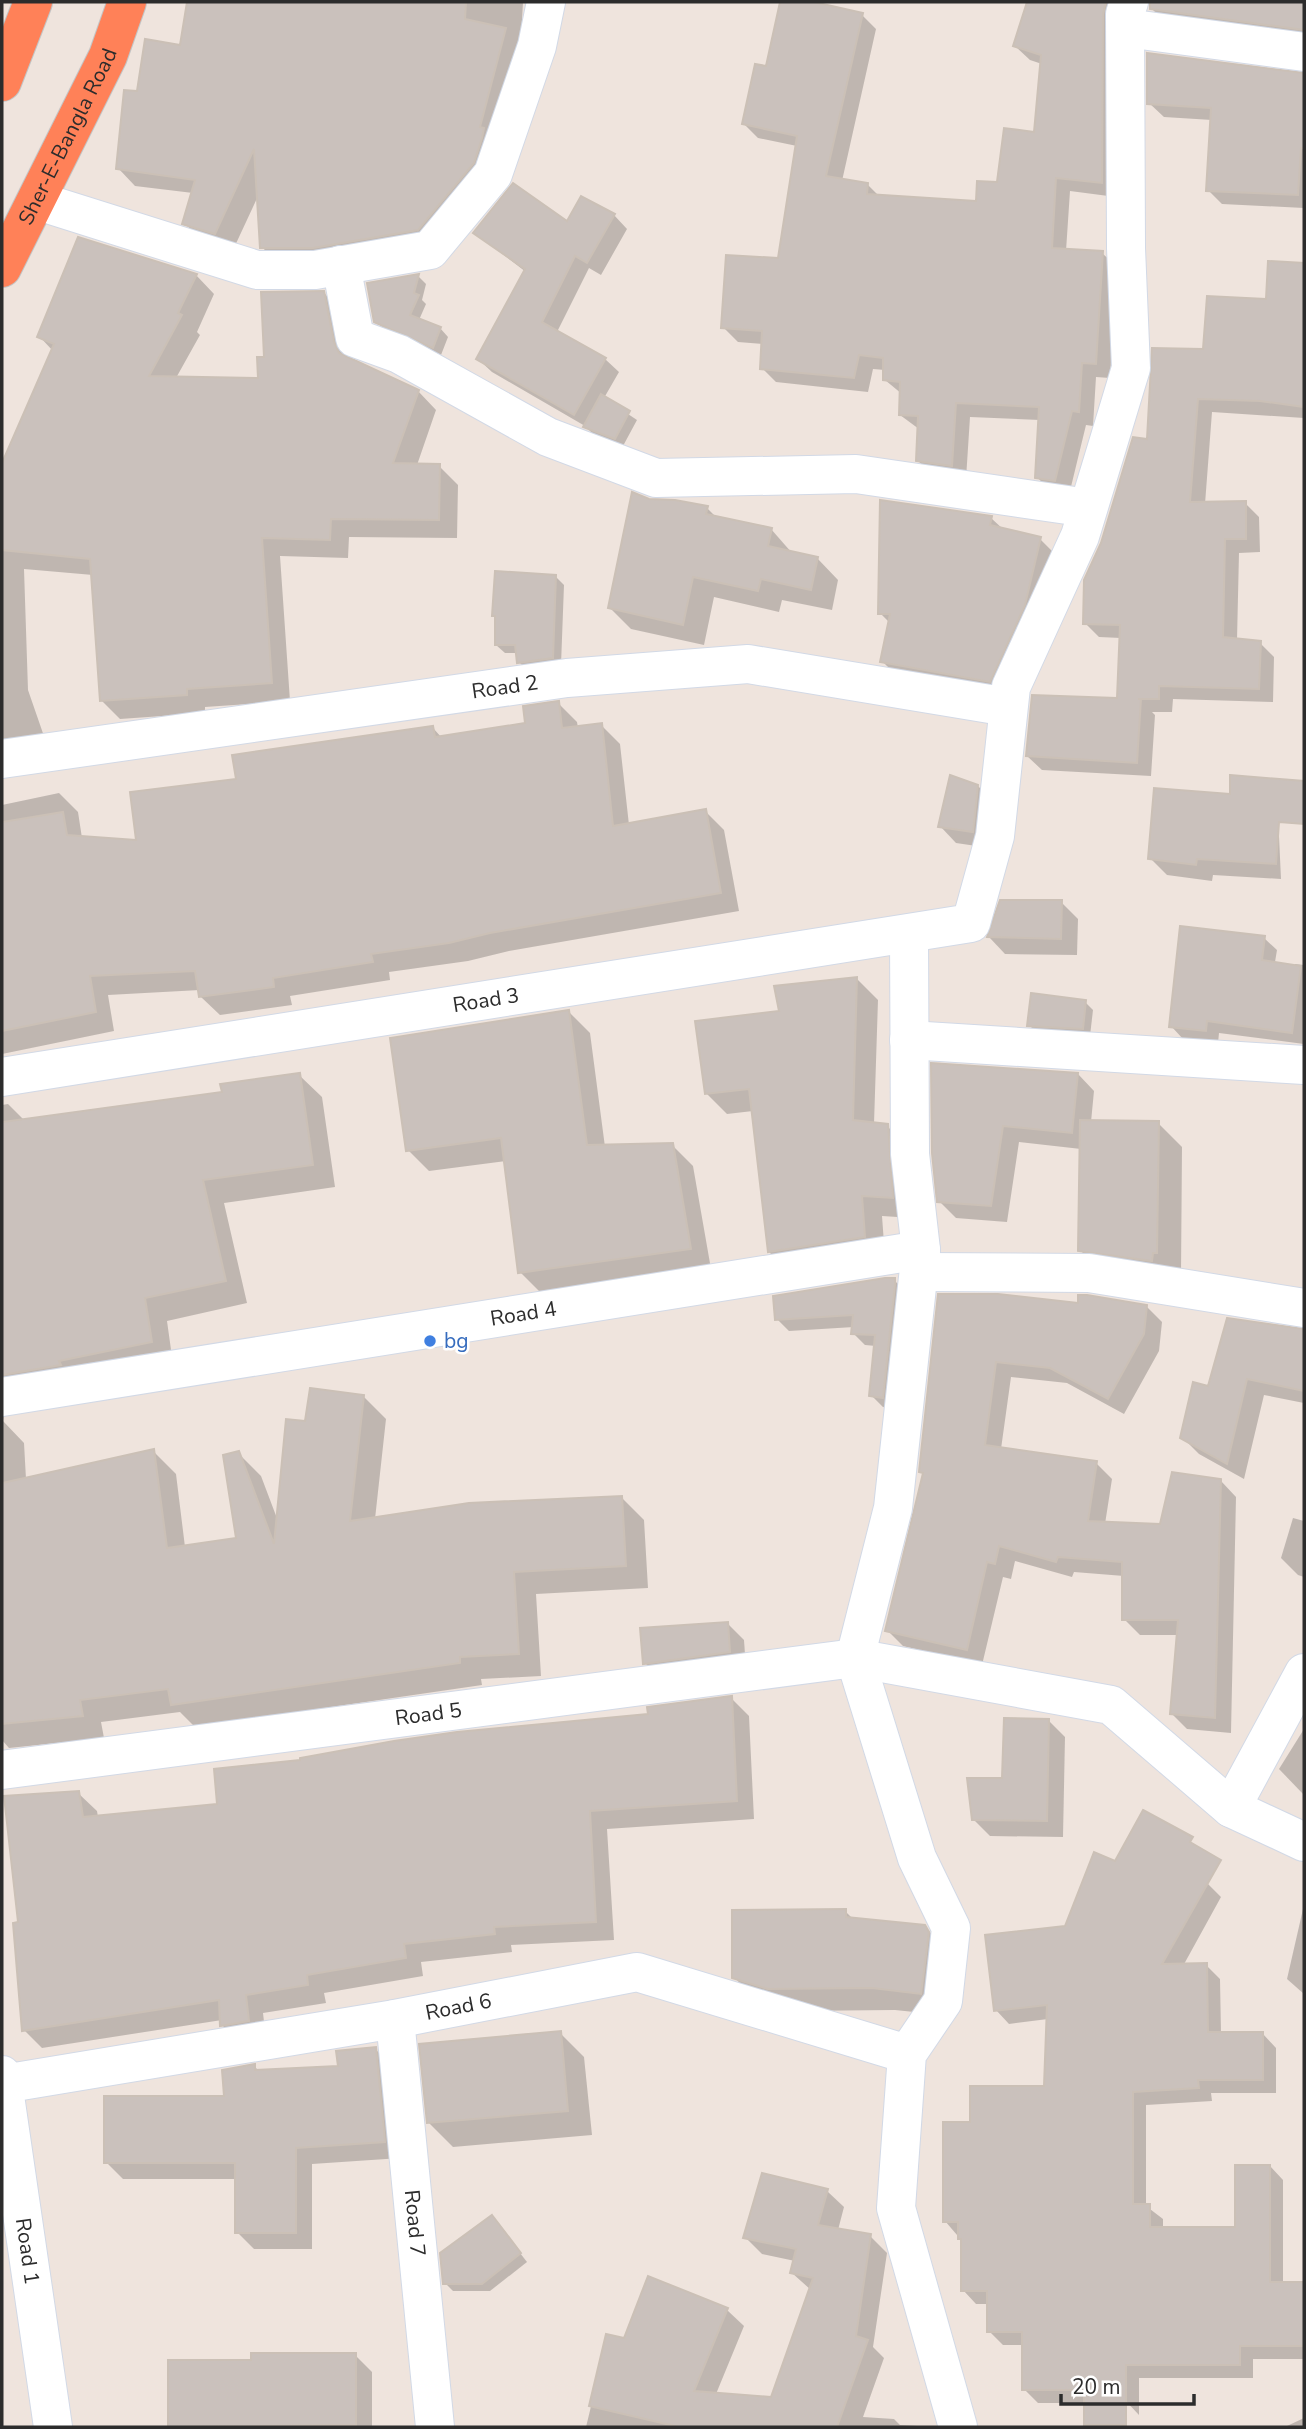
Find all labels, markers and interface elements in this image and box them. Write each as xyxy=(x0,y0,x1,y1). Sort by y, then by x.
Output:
street label: Sher-E-Bangla Road xyxy=(12,45,124,230)
street label: Road 2 xyxy=(470,668,540,706)
street label: Road 3 xyxy=(451,981,521,1019)
street label: Road 4 xyxy=(488,1294,559,1333)
place label: bg xyxy=(444,1327,469,1355)
marker: bg xyxy=(422,1333,438,1349)
street label: Road 5 xyxy=(393,1696,463,1732)
street label: Road 6 xyxy=(423,1987,494,2027)
street label: Road 7 xyxy=(398,2188,432,2258)
street label: Road 1 xyxy=(9,2216,46,2286)
scale bar xyxy=(1061,2362,1194,2406)
text: 20 m xyxy=(1072,2373,1121,2401)

